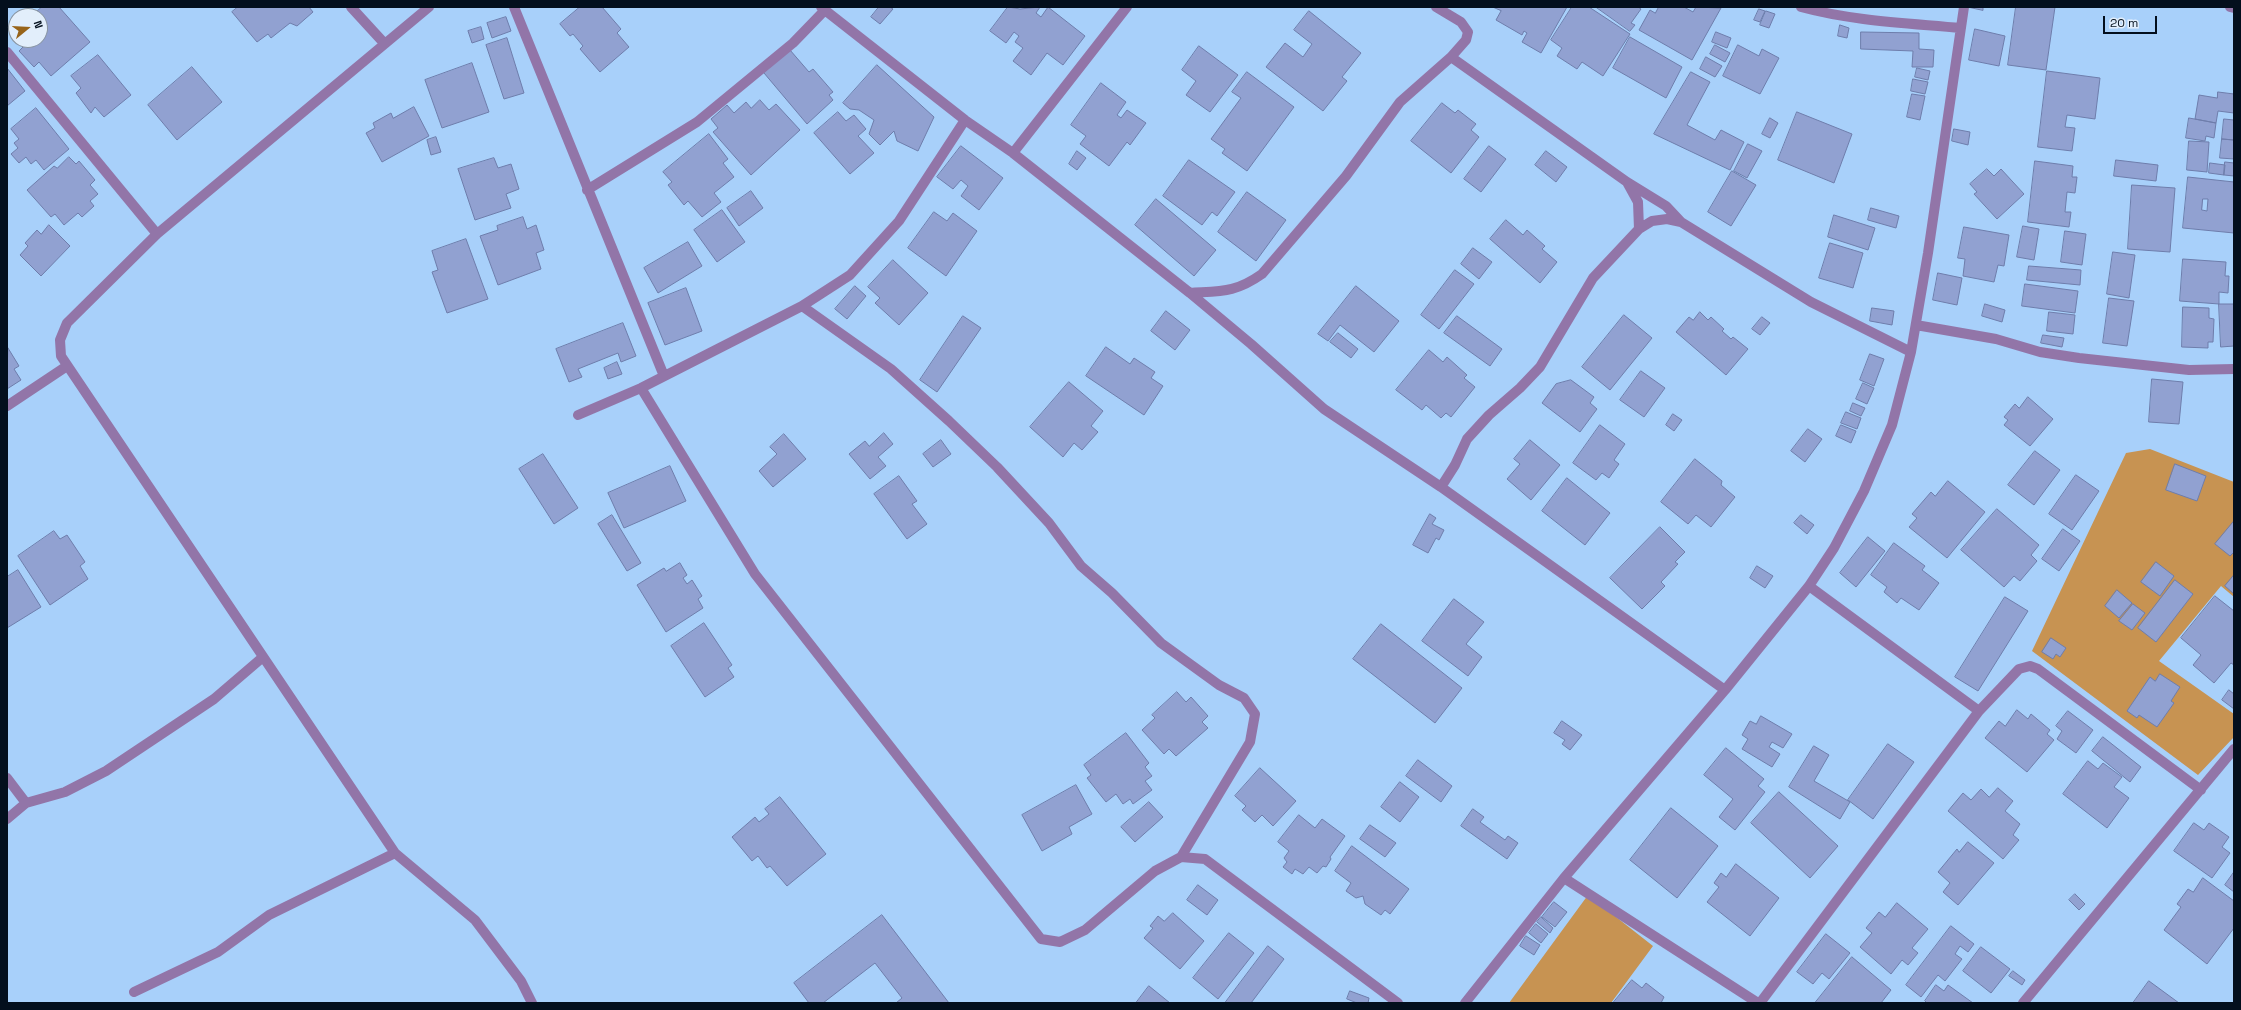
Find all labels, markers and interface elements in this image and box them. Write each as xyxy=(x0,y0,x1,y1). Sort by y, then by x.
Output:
north arrow xyxy=(8,8,48,48)
scale bar xyxy=(2105,8,2159,34)
text: 20 m xyxy=(2110,15,2138,31)
text: N xyxy=(31,19,46,30)

